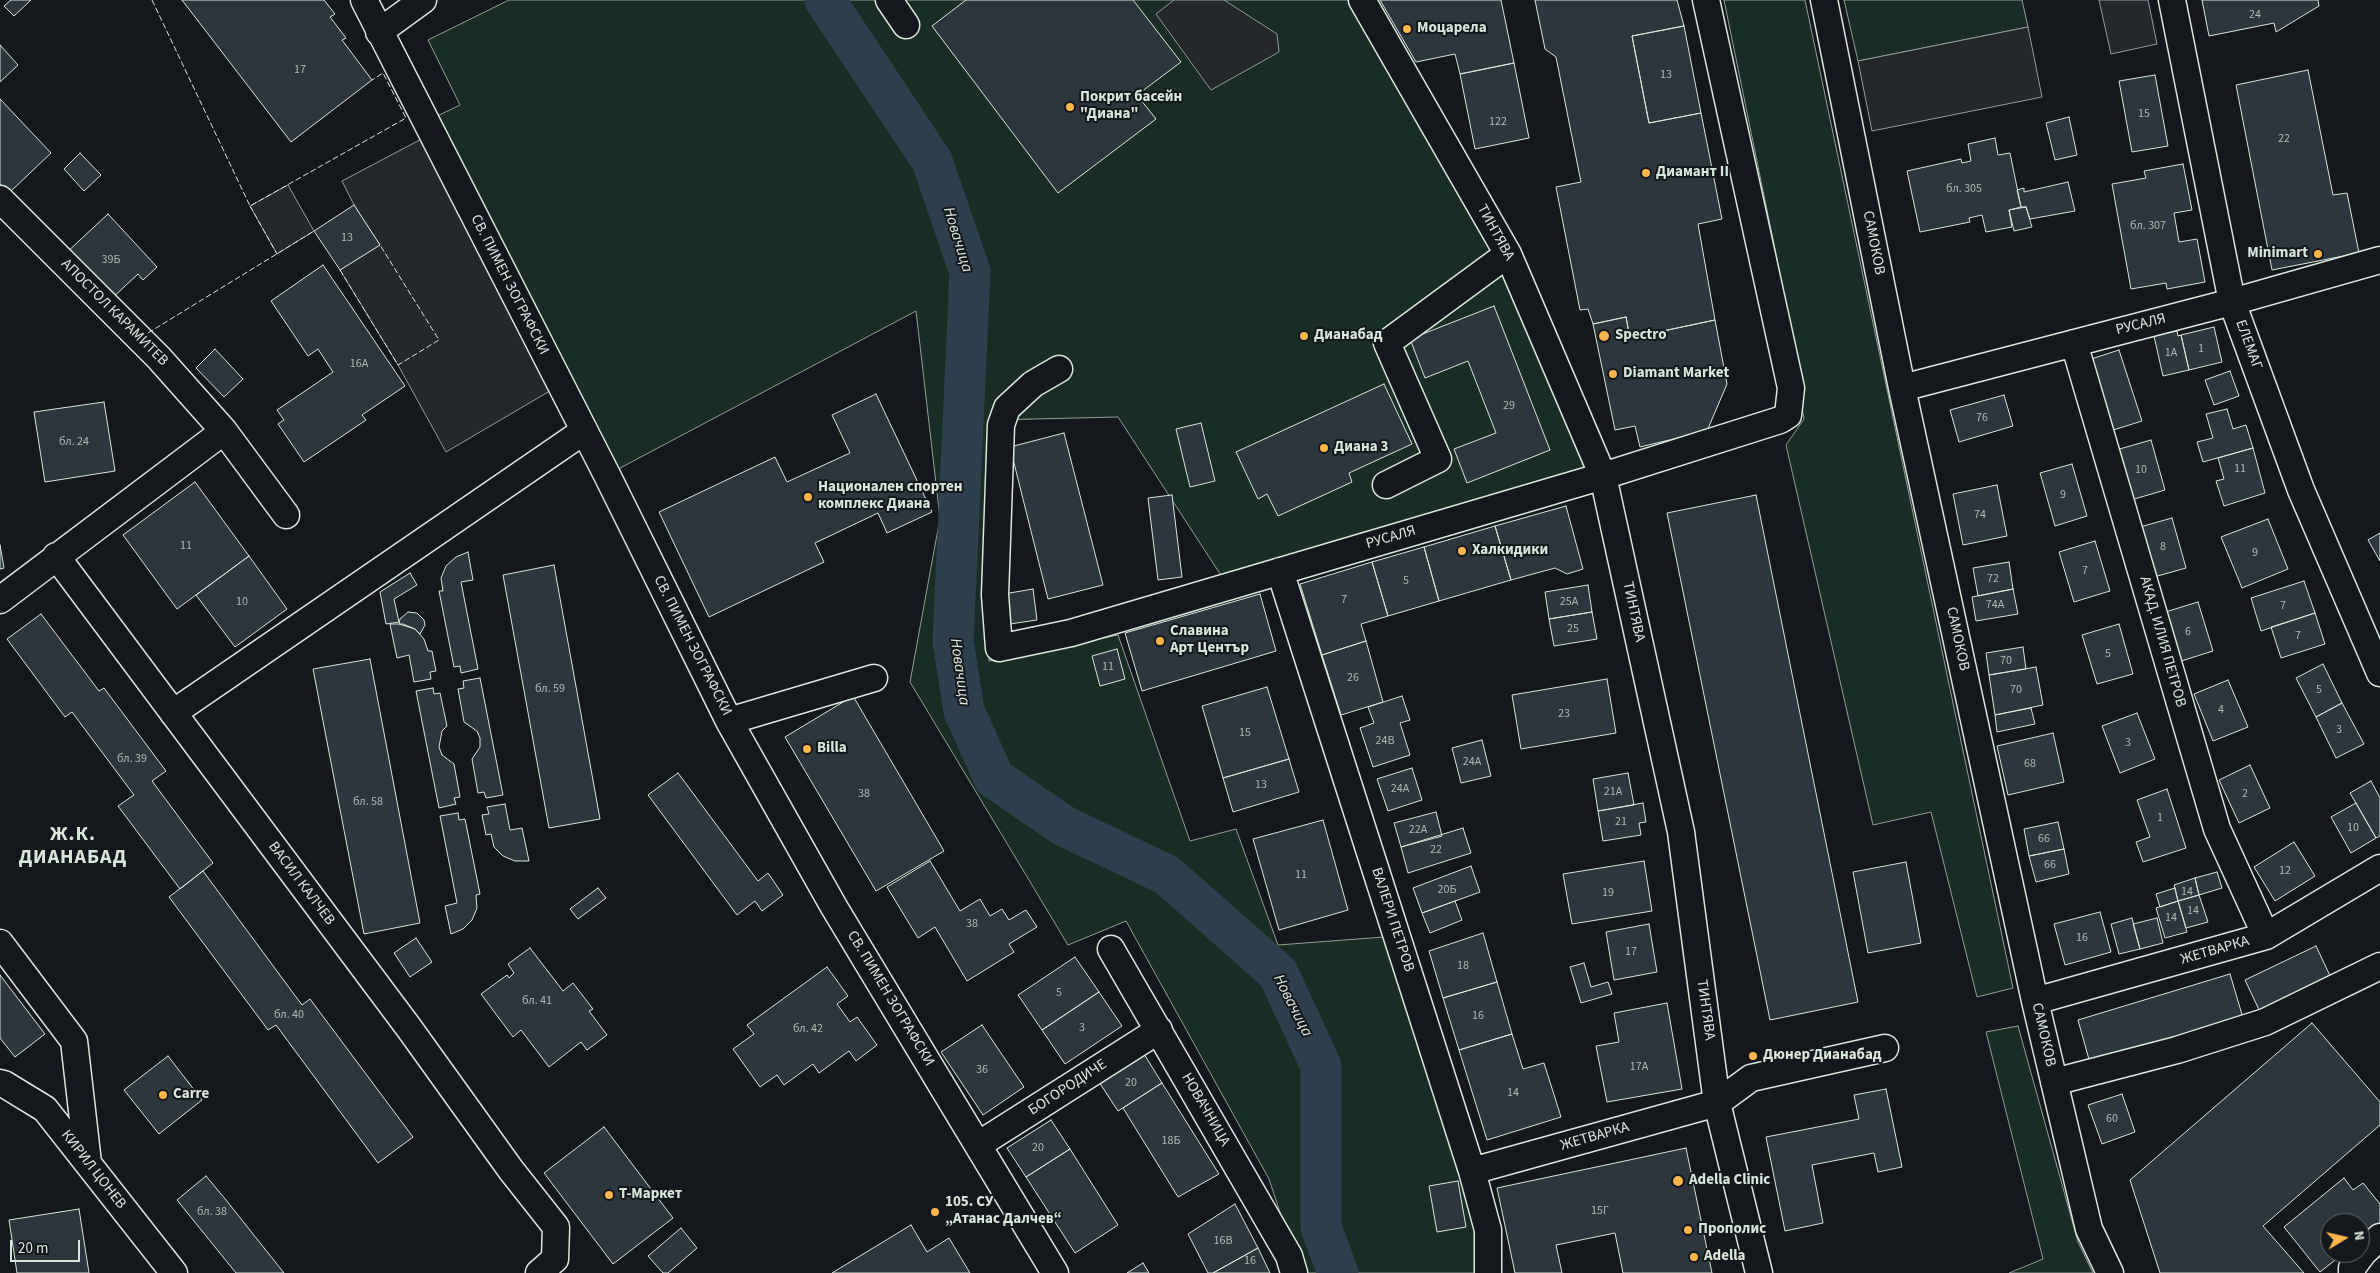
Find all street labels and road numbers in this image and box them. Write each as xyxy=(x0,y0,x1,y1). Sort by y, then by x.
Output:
street label: ТИНТЯВА xyxy=(1472,202,1518,264)
street label: САМОКОВ xyxy=(1858,209,1888,277)
street label: СВ. ПИМЕН ЗОГРАФСКИ xyxy=(466,212,552,358)
street label: АПОСТОЛ КАРАМИТЕВ xyxy=(57,256,171,370)
street label: РУСАЛЯ xyxy=(2114,310,2168,340)
street label: ЕЛЕМАГ xyxy=(2231,318,2265,372)
street label: РУСАЛЯ xyxy=(1364,522,1418,554)
street label: СВ. ПИМЕН ЗОГРАФСКИ xyxy=(649,573,735,719)
street label: АКАД. ИЛИЯ ПЕТРОВ xyxy=(2135,574,2189,710)
street label: ТИНТЯВА xyxy=(1618,580,1648,644)
street label: САМОКОВ xyxy=(1941,605,1973,673)
street label: ВАСИЛ КАЛЧЕВ xyxy=(264,839,338,929)
street label: ВАЛЕРИ ПЕТРОВ xyxy=(1367,866,1417,974)
street label: СВ. ПИМЕН ЗОГРАФСКИ xyxy=(842,928,938,1070)
street label: ЖЕТВАРКА xyxy=(2179,933,2251,969)
street label: ТИНТЯВА xyxy=(1692,978,1718,1042)
street label: САМОКОВ xyxy=(2027,1001,2059,1069)
street label: БОГОРОДИЧЕ xyxy=(1025,1056,1111,1120)
street label: НОВАЧНИЦА xyxy=(1177,1070,1233,1150)
street label: ЖЕТВАРКА xyxy=(1559,1119,1631,1155)
street label: КИРИЛ ЦОНЕВ xyxy=(57,1127,129,1213)

